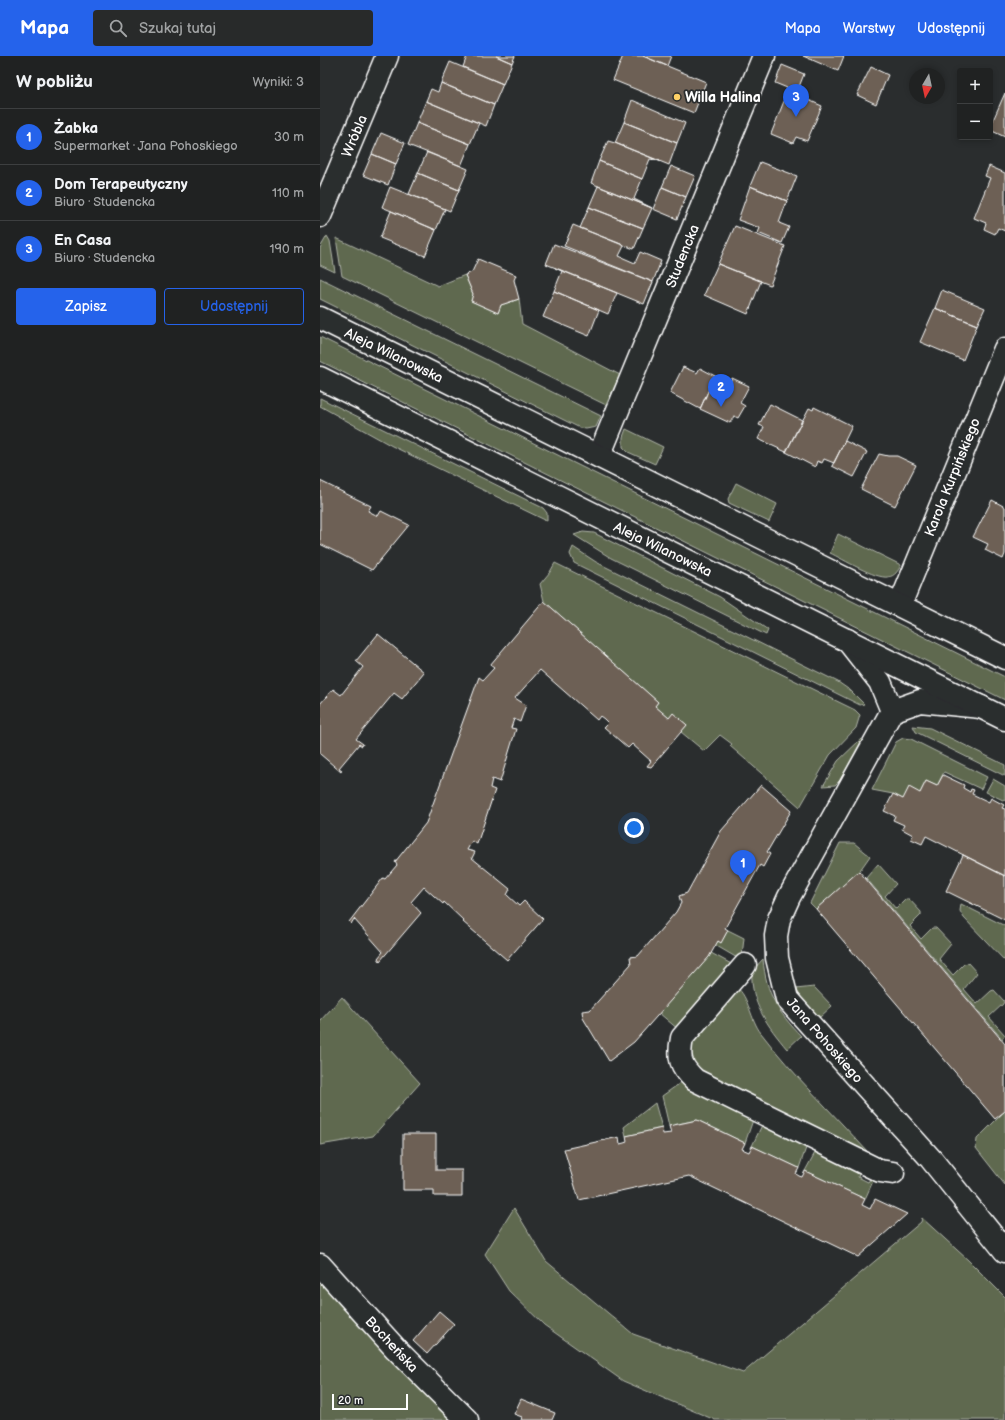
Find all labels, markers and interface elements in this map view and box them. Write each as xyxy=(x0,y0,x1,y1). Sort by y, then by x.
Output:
search box xyxy=(93,10,373,46)
text: Mapa xyxy=(20,17,69,40)
icon: search xyxy=(107,17,129,39)
text: Szukaj tutaj xyxy=(139,19,216,38)
text: Mapa xyxy=(785,20,821,37)
text: Warstwy xyxy=(843,20,895,37)
text: Udostępnij xyxy=(917,20,985,37)
north arrow xyxy=(909,68,945,104)
map controls xyxy=(957,68,993,140)
button: + xyxy=(957,68,993,104)
text: W pobliżu xyxy=(16,72,93,92)
text: Wyniki: 3 xyxy=(252,74,304,90)
pin: 3 xyxy=(783,84,809,117)
place label: Willa Halina xyxy=(685,89,761,106)
marker: Willa Halina xyxy=(672,92,682,102)
button: − xyxy=(957,104,993,140)
street label: Wróbla xyxy=(338,112,371,160)
text: Żabka xyxy=(54,119,98,138)
text: 1 xyxy=(26,129,32,145)
text: 30 m xyxy=(274,129,304,145)
text: Supermarket · Jana Pohoskiego xyxy=(54,138,238,154)
text: Dom Terapeutyczny xyxy=(54,175,188,194)
text: 2 xyxy=(25,185,33,201)
text: 110 m xyxy=(272,185,304,201)
text: Biuro · Studencka xyxy=(54,194,155,210)
street label: Studencka xyxy=(662,222,703,290)
text: En Casa xyxy=(54,231,111,250)
text: 3 xyxy=(25,241,33,257)
text: 190 m xyxy=(270,241,304,257)
text: Biuro · Studencka xyxy=(54,250,155,266)
button: Zapisz xyxy=(16,288,156,325)
button: Udostępnij xyxy=(164,288,304,325)
street label: Aleja Wilanowska xyxy=(342,324,446,387)
pin: 2 xyxy=(708,374,734,407)
street label: Karola Kurpińskiego xyxy=(921,415,984,539)
street label: Aleja Wilanowska xyxy=(611,518,715,581)
your location xyxy=(624,818,644,838)
pin: 1 xyxy=(730,850,756,883)
street label: Jana Pohoskiego xyxy=(783,994,866,1087)
street label: Bocheńska xyxy=(362,1313,422,1376)
scale bar xyxy=(332,1392,408,1411)
text: 20 m xyxy=(338,1394,363,1407)

